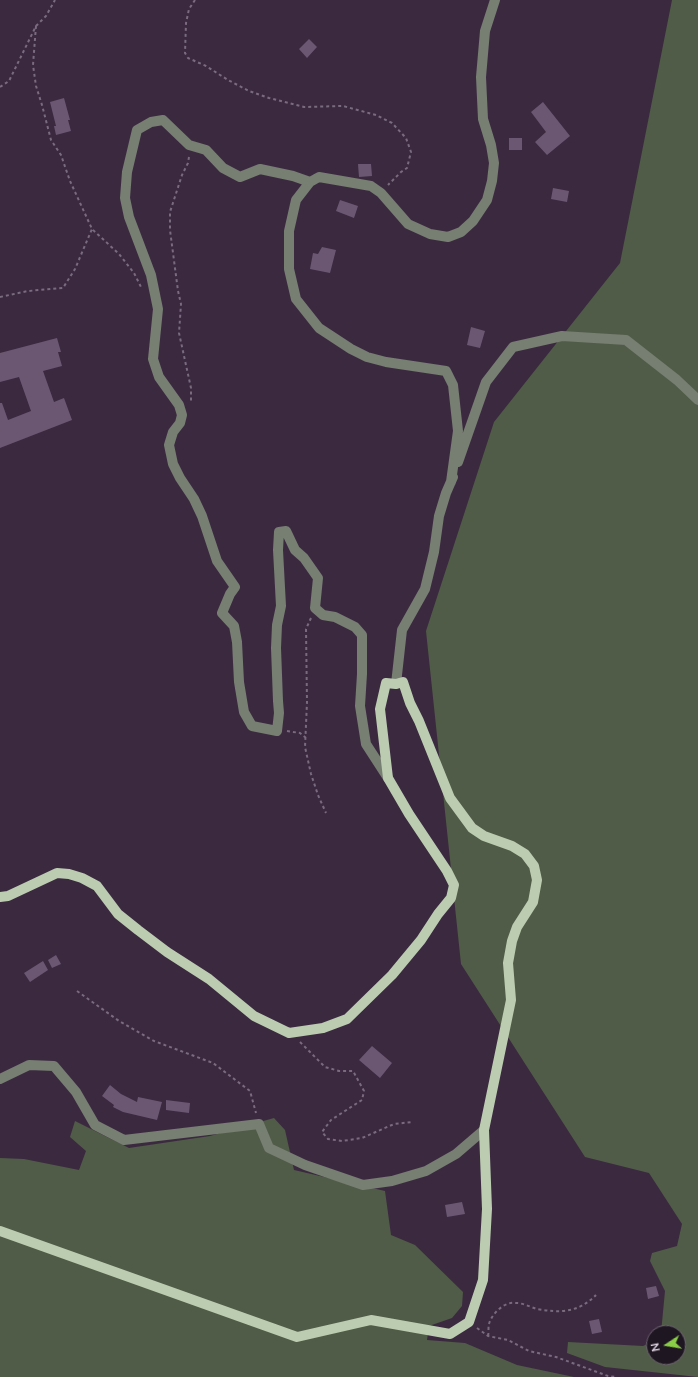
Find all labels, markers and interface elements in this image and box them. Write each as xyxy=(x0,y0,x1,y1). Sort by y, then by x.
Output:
north arrow xyxy=(646,1325,686,1365)
text: N xyxy=(648,1342,662,1353)

